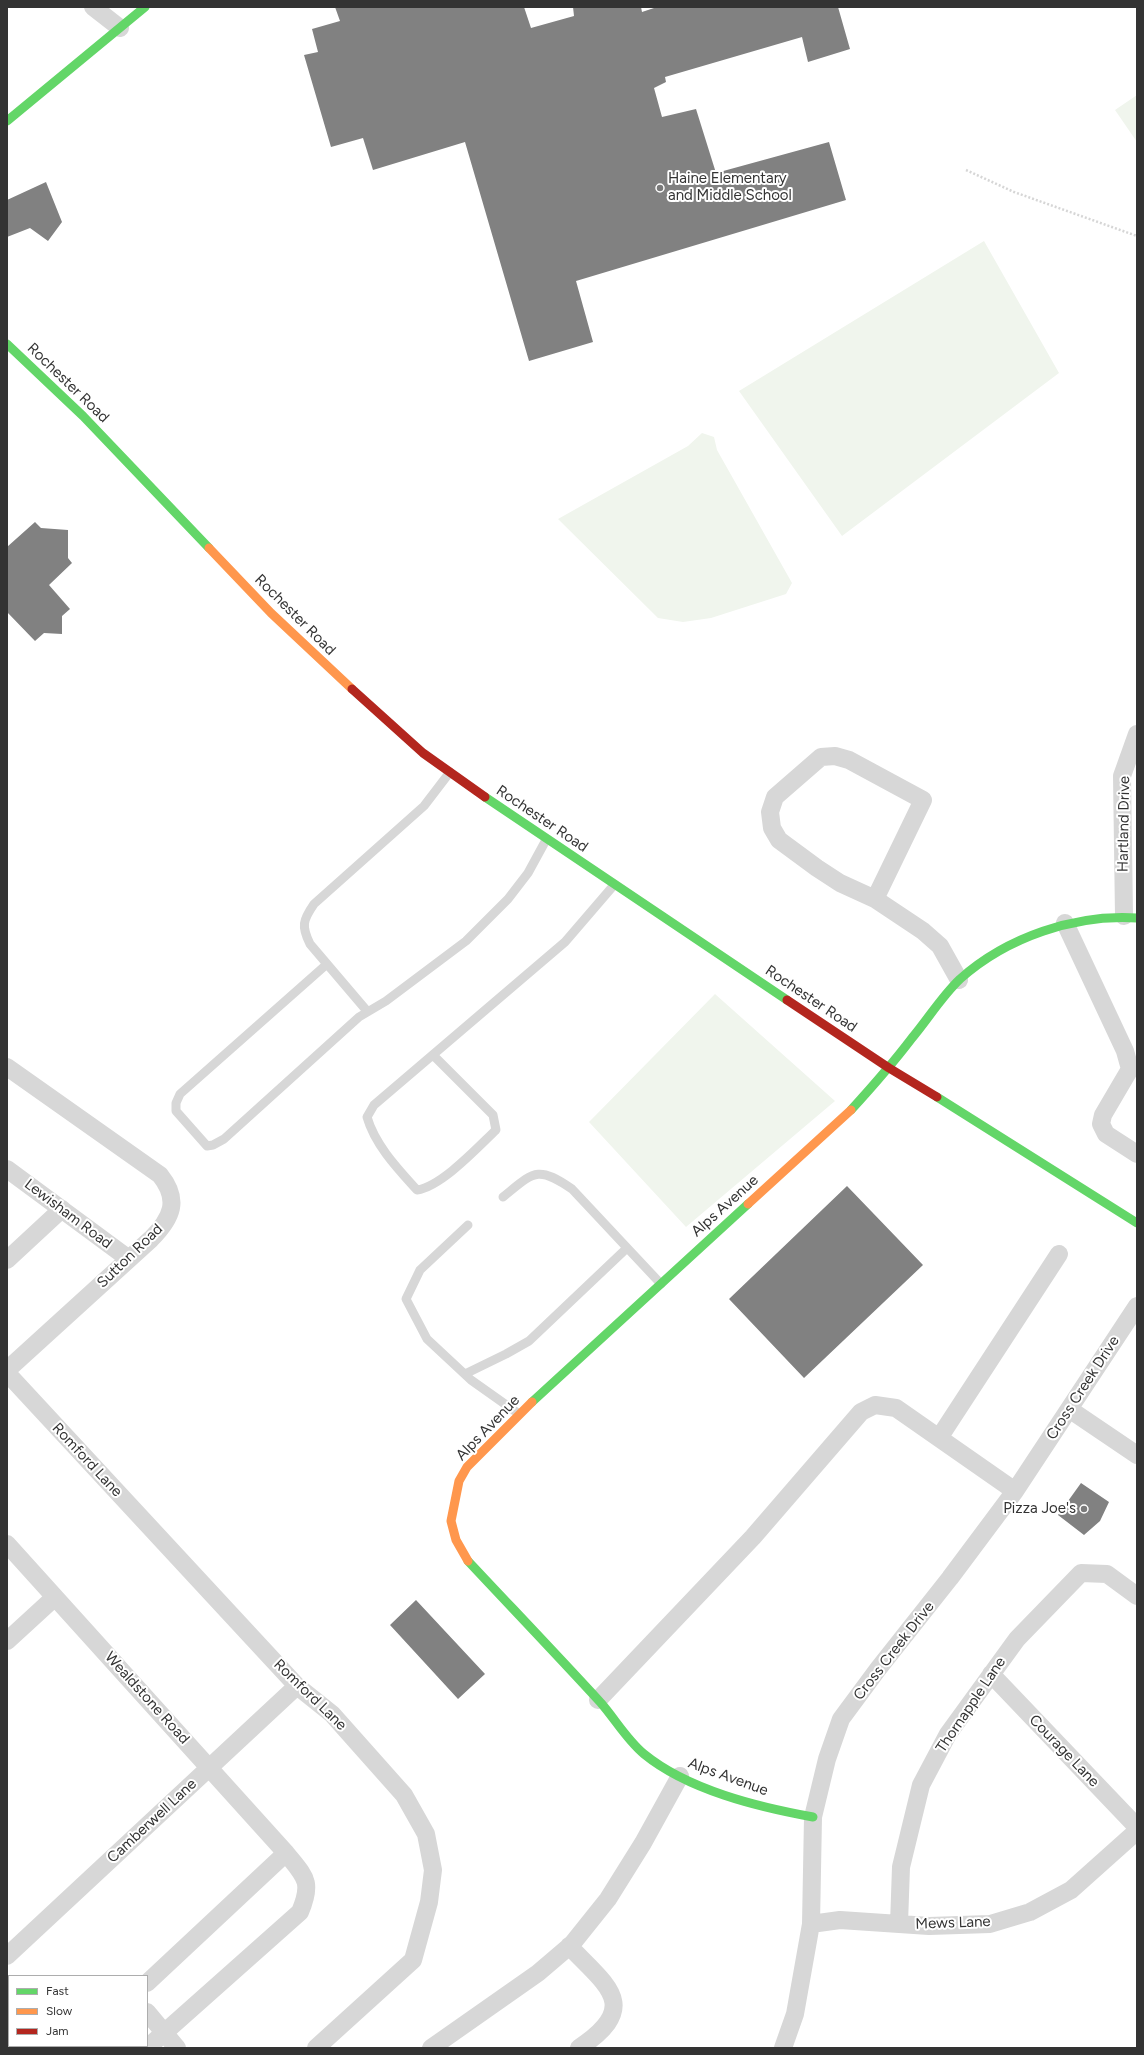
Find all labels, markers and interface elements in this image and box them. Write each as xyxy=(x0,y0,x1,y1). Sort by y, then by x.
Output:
place label: Haine Elementary and Middle School xyxy=(668,170,792,205)
marker: Haine Elementary and Middle School xyxy=(655,183,665,193)
street label: Rochester Road xyxy=(23,339,113,427)
street label: Rochester Road xyxy=(251,571,339,659)
street label: Hartland Drive xyxy=(1114,776,1134,872)
street label: Rochester Road xyxy=(493,782,591,856)
street label: Rochester Road xyxy=(762,962,860,1036)
street label: Alps Avenue xyxy=(688,1171,762,1241)
street label: Lewisham Road xyxy=(21,1175,115,1253)
street label: Sutton Road xyxy=(93,1220,167,1292)
street label: Cross Creek Drive xyxy=(1043,1333,1123,1443)
street label: Alps Avenue xyxy=(452,1392,524,1464)
street label: Romford Lane xyxy=(48,1419,126,1501)
place label: Pizza Joe's xyxy=(1003,1500,1076,1518)
marker: Pizza Joe's xyxy=(1079,1504,1089,1514)
street label: Cross Creek Drive xyxy=(850,1598,938,1704)
street label: Wealdstone Road xyxy=(101,1648,193,1748)
street label: Thornapple Lane xyxy=(932,1654,1010,1756)
street label: Romford Lane xyxy=(270,1656,350,1734)
street label: Courage Lane xyxy=(1025,1711,1103,1791)
street label: Alps Avenue xyxy=(686,1754,770,1800)
street label: Camberwell Lane xyxy=(104,1775,200,1867)
street label: Mews Lane xyxy=(915,1913,991,1933)
legend xyxy=(8,1975,148,2047)
text: Fast xyxy=(46,1984,69,1998)
text: Slow xyxy=(46,2004,72,2018)
text: Jam xyxy=(46,2024,69,2038)

